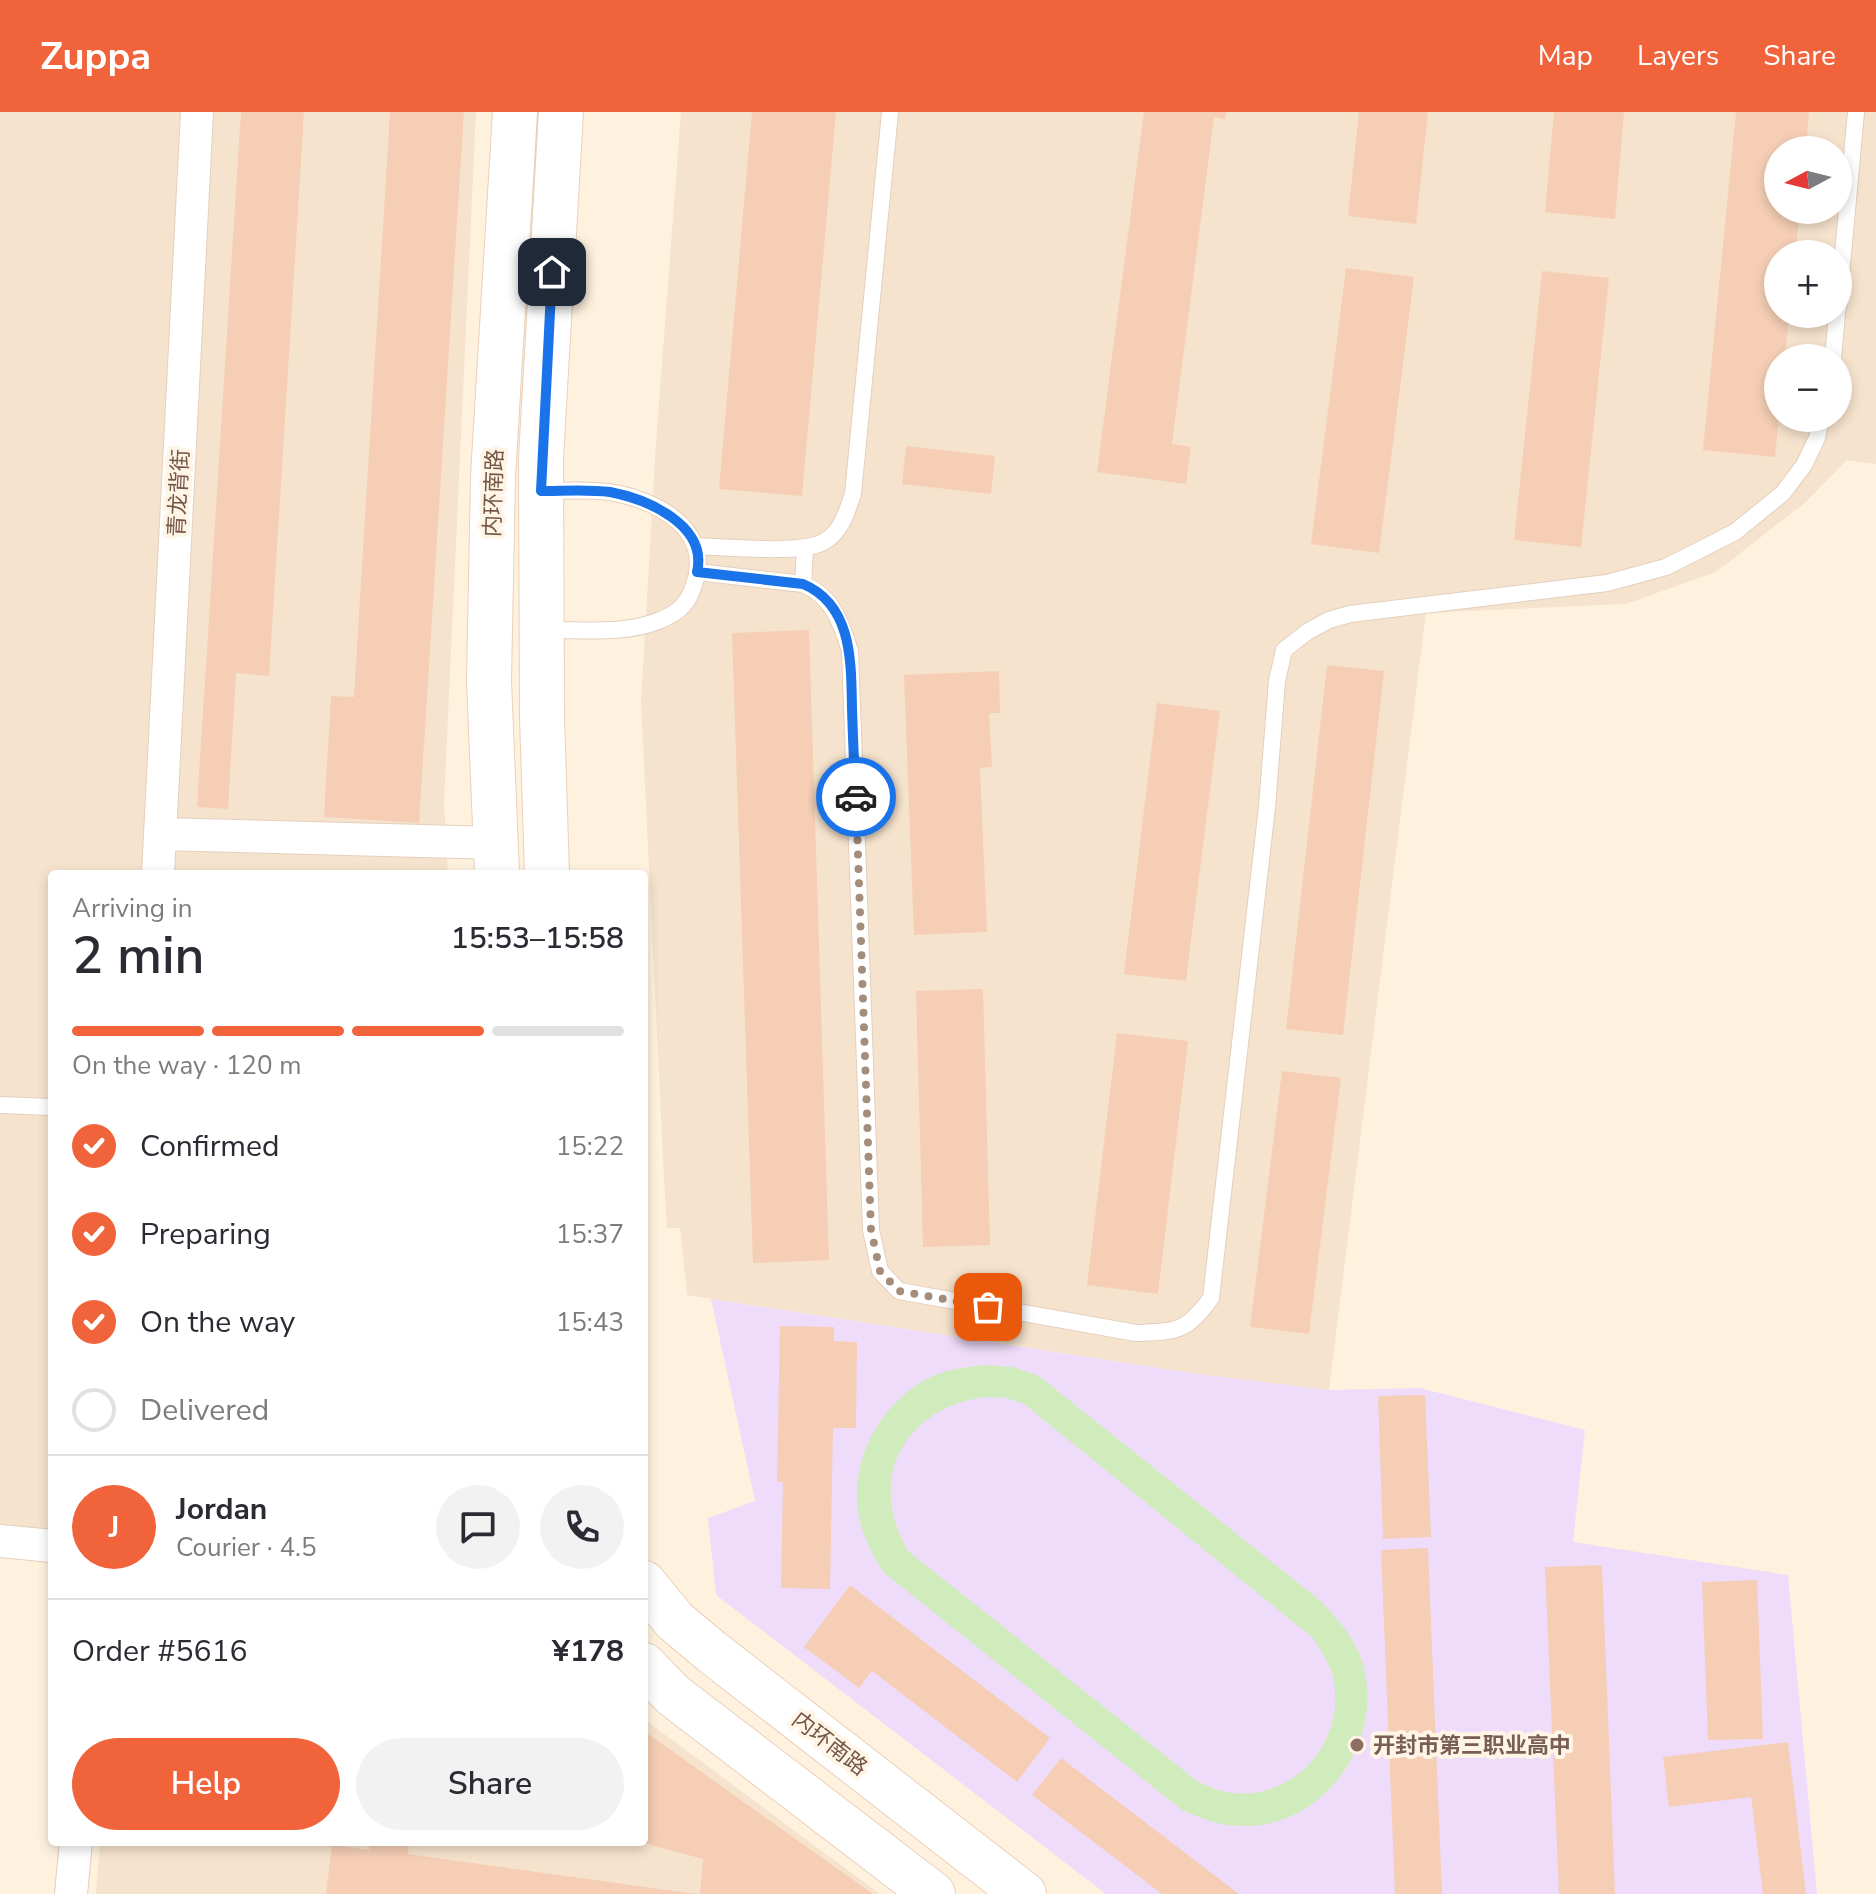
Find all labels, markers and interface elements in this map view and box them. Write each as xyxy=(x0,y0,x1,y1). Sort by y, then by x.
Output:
text: Zuppa xyxy=(40,31,151,82)
text: Map xyxy=(1538,37,1593,75)
text: Layers xyxy=(1637,37,1719,75)
text: Share xyxy=(1763,37,1836,75)
north arrow xyxy=(1764,136,1852,224)
map controls xyxy=(1764,136,1852,432)
pin xyxy=(518,238,586,306)
button: + xyxy=(1764,240,1852,328)
icon: home xyxy=(530,250,574,294)
button: − xyxy=(1764,344,1852,432)
street label: 青龙背街 xyxy=(162,448,196,538)
street label: 内环南路 xyxy=(477,449,511,538)
courier xyxy=(816,757,896,837)
icon: car xyxy=(834,775,878,819)
text: Arriving in xyxy=(72,891,193,926)
text: 15:53–15:58 xyxy=(451,918,624,959)
text: 2 min xyxy=(72,920,205,991)
text: On the way · 120 m xyxy=(72,1048,301,1083)
icon: check xyxy=(72,1124,116,1168)
text: Confirmed xyxy=(140,1126,280,1167)
text: 15:22 xyxy=(556,1129,624,1164)
icon: check xyxy=(72,1212,116,1256)
text: Preparing xyxy=(140,1214,271,1255)
text: 15:37 xyxy=(556,1217,624,1252)
pin xyxy=(954,1273,1022,1341)
icon: bag xyxy=(966,1285,1010,1329)
icon: check xyxy=(72,1300,116,1344)
text: On the way xyxy=(140,1302,295,1343)
text: 15:43 xyxy=(556,1305,624,1340)
text: Delivered xyxy=(140,1390,269,1431)
button: chat xyxy=(436,1485,520,1569)
button: phone xyxy=(540,1485,624,1569)
text: Jordan xyxy=(176,1489,267,1530)
text: J xyxy=(109,1507,119,1548)
text: Courier · 4.5 xyxy=(176,1530,317,1565)
text: Order #5616 xyxy=(72,1631,247,1672)
text: ¥178 xyxy=(552,1631,624,1672)
street label: 内环南路 xyxy=(785,1705,873,1783)
place label: 开封市第三职业高中 xyxy=(1373,1731,1571,1761)
marker: 开封市第三职业高中 xyxy=(1348,1736,1366,1754)
button: Help xyxy=(72,1738,340,1830)
button: Share xyxy=(356,1738,624,1830)

